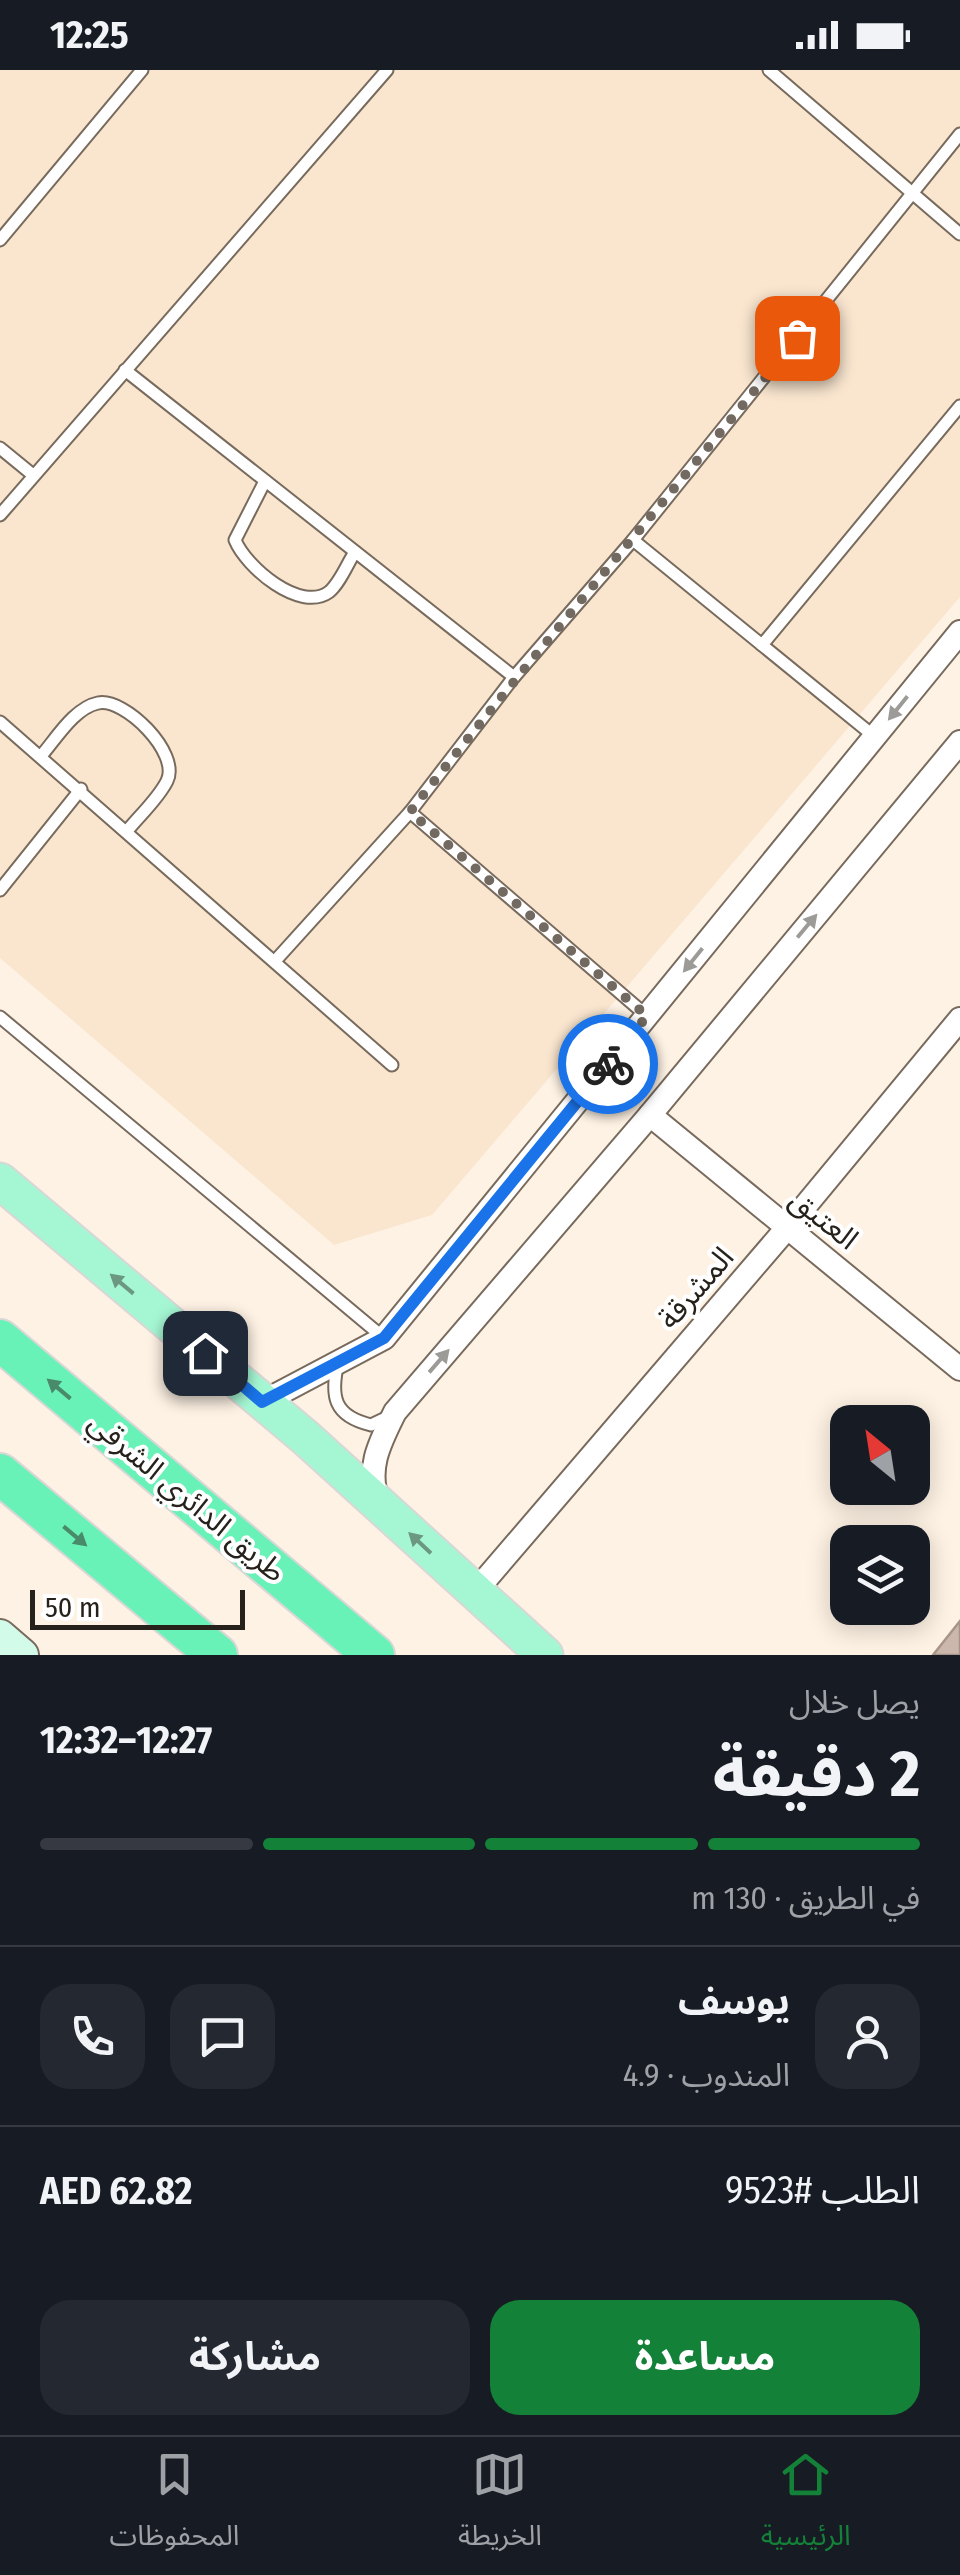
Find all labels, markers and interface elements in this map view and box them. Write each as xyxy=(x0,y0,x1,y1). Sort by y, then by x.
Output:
text: 12:25 xyxy=(50,12,129,58)
pin xyxy=(755,296,840,381)
icon: bag xyxy=(770,311,825,366)
one-way arrow xyxy=(888,695,909,720)
one-way arrow xyxy=(796,914,817,939)
one-way arrow xyxy=(683,947,704,972)
courier xyxy=(558,1014,658,1114)
icon: bike xyxy=(581,1037,636,1092)
street label: العتيق xyxy=(783,1181,865,1257)
street label: المشرقة xyxy=(651,1240,741,1336)
one-way arrow xyxy=(110,1274,135,1295)
pin xyxy=(163,1311,248,1396)
icon: home xyxy=(178,1326,233,1381)
one-way arrow xyxy=(427,1349,449,1374)
one-way arrow xyxy=(46,1379,71,1401)
street label: طريق الدائري الشرقي xyxy=(78,1404,293,1594)
north arrow xyxy=(830,1405,930,1505)
map controls xyxy=(830,1405,930,1625)
one-way arrow xyxy=(62,1525,87,1546)
button: layers xyxy=(830,1525,930,1625)
one-way arrow xyxy=(408,1532,432,1555)
scale bar xyxy=(30,1585,245,1630)
text: 50 m xyxy=(45,1591,101,1624)
text: يصل خلال xyxy=(789,1683,920,1721)
text: 12:27–12:32 xyxy=(40,1717,212,1763)
text: 2 دقيقة xyxy=(713,1735,920,1813)
text: في الطريق · 130 m xyxy=(691,1879,920,1917)
text: يوسف xyxy=(678,1978,790,2024)
button: phone xyxy=(40,1984,145,2089)
button: chat xyxy=(170,1984,275,2089)
button: person xyxy=(815,1984,920,2089)
text: المندوب · 4.9 xyxy=(623,2056,790,2094)
text: الطلب #9523 xyxy=(725,2167,920,2213)
text: AED 62.82 xyxy=(40,2168,192,2214)
button: مشاركة xyxy=(40,2300,470,2415)
button: مساعدة xyxy=(490,2300,920,2415)
tab: المحفوظات xyxy=(109,2447,239,2566)
tab: الخريطة xyxy=(458,2447,542,2566)
tab: الرئيسية xyxy=(761,2447,851,2566)

